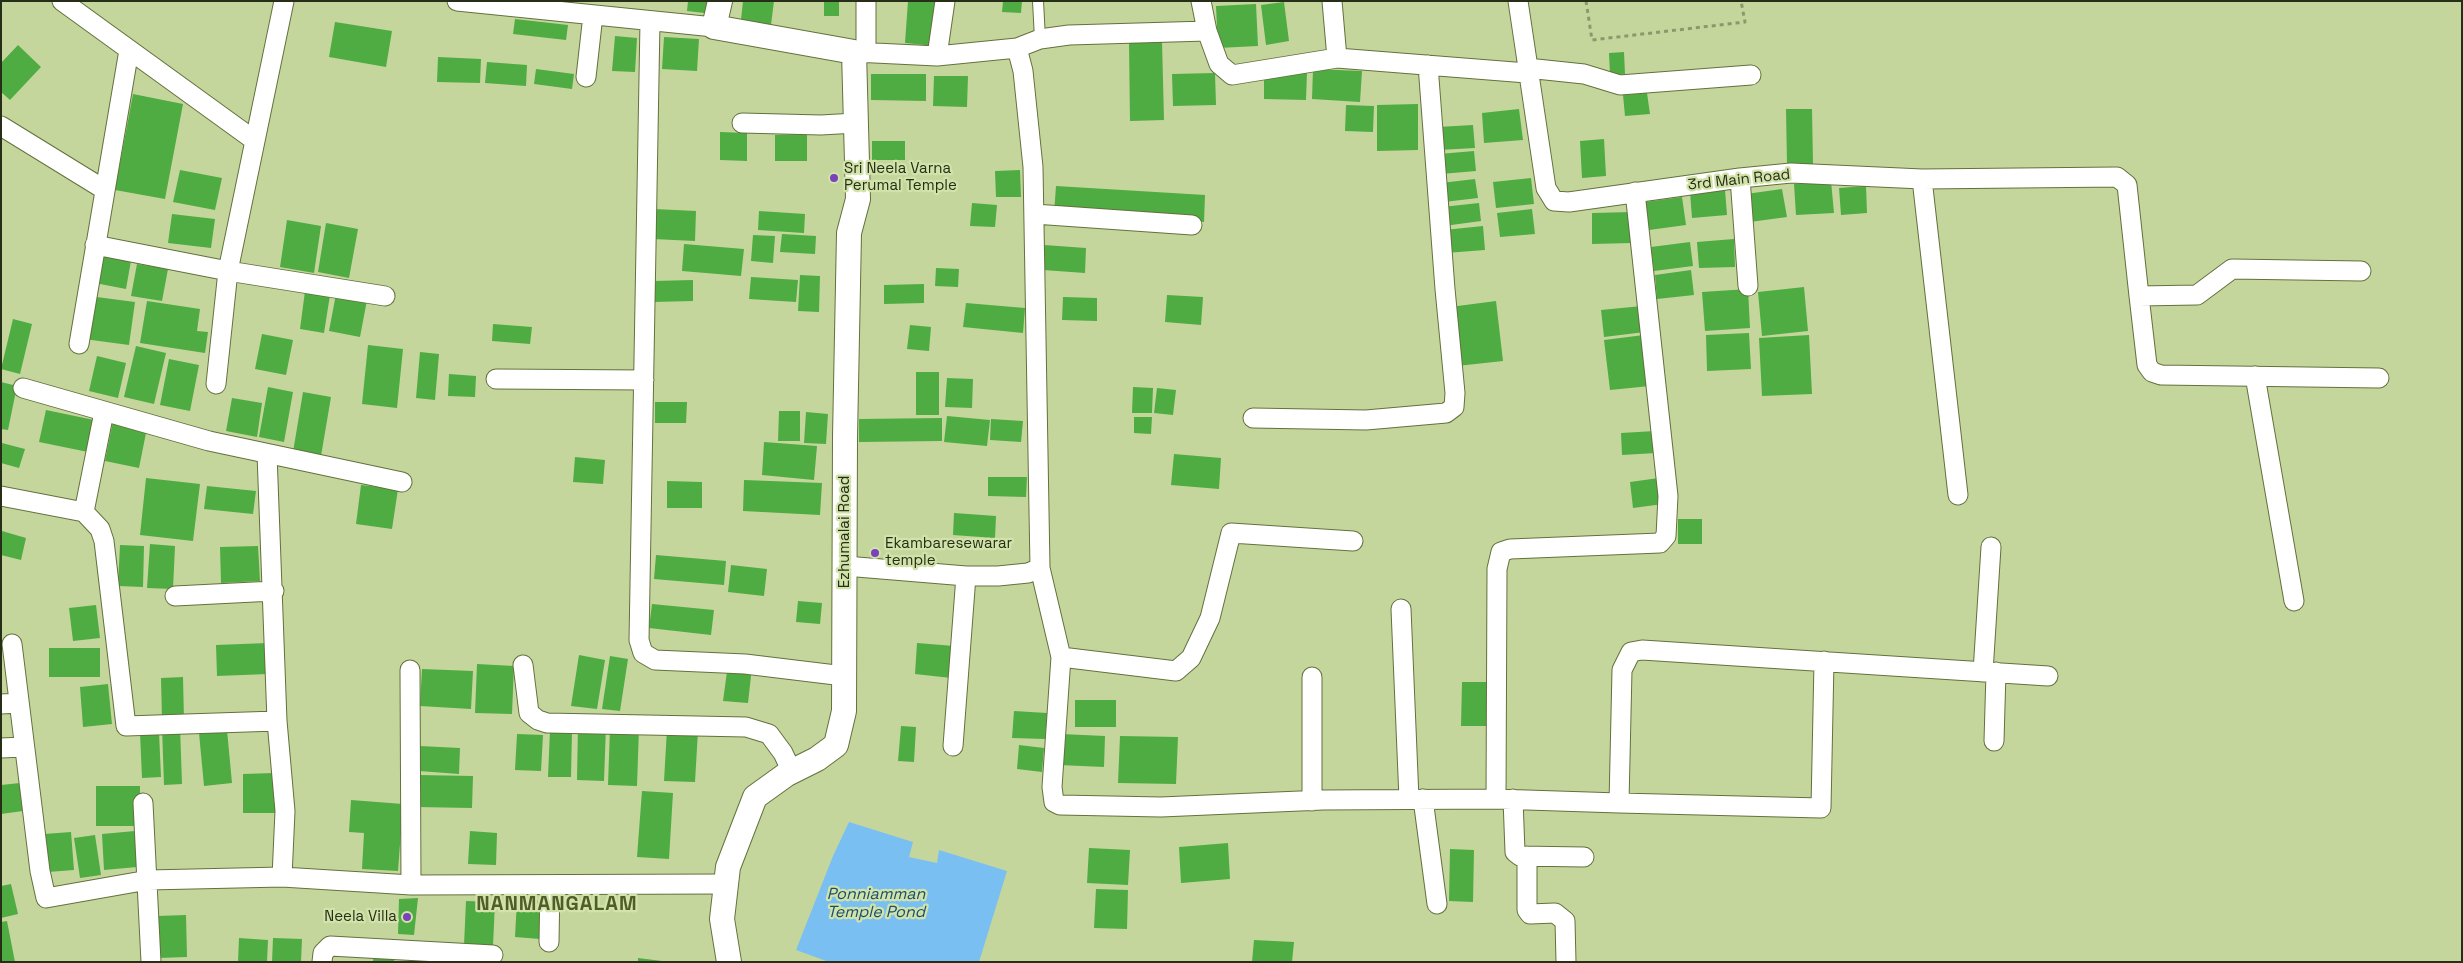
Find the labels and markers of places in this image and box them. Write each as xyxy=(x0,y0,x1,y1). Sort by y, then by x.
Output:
place label: Sri Neela Varna Perumal Temple xyxy=(844,160,957,195)
marker: Sri Neela Varna Perumal Temple xyxy=(828,172,840,184)
place label: Ekambaresewarar temple xyxy=(885,535,1012,570)
marker: Ekambaresewarar temple xyxy=(869,547,881,559)
place label: Neela Villa xyxy=(324,908,397,926)
marker: Neela Villa xyxy=(401,911,413,923)

